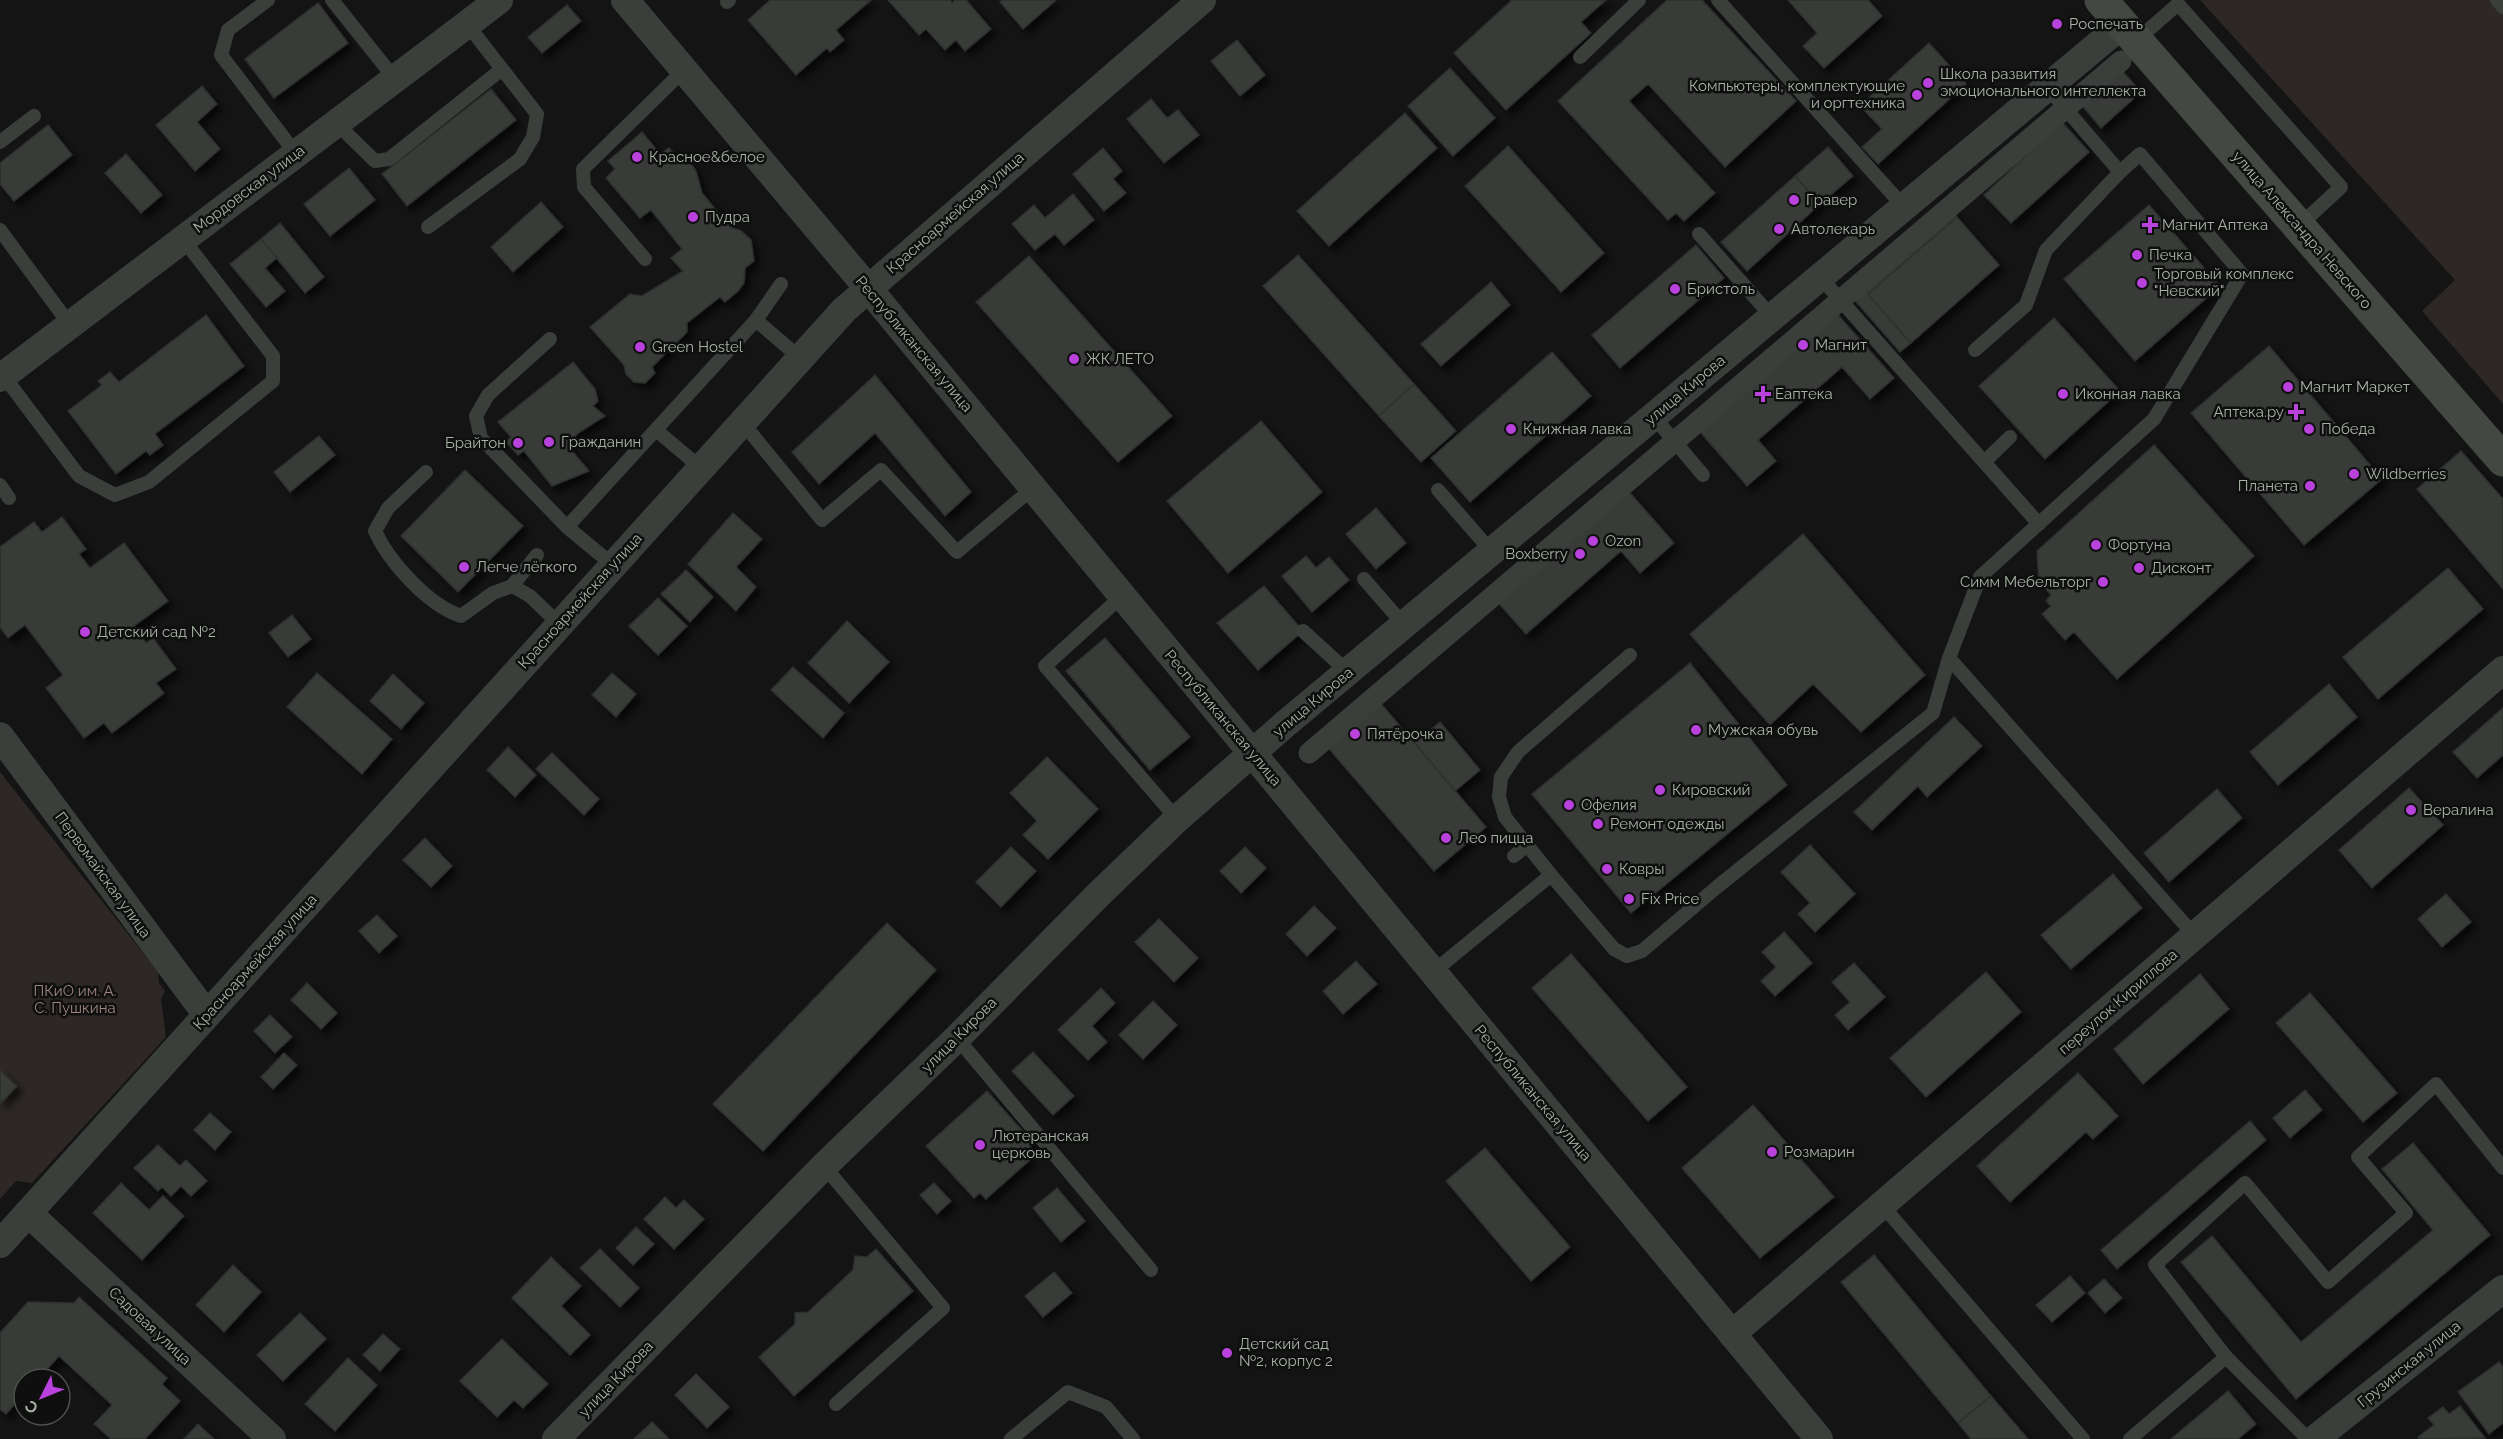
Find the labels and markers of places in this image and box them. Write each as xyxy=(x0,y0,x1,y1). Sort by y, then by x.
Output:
place label: Роспечать xyxy=(2069,15,2143,33)
marker: Роспечать xyxy=(2050,17,2064,31)
place label: Школа развития эмоционального интеллекта xyxy=(1940,65,2146,100)
marker: Школа развития эмоционального интеллекта xyxy=(1921,76,1935,90)
place label: Компьютеры, комплектующие и оргтехника xyxy=(1689,77,1905,112)
marker: Компьютеры, комплектующие и оргтехника xyxy=(1910,88,1924,102)
place label: Красное&белое xyxy=(649,148,765,166)
marker: Красное&белое xyxy=(630,150,644,164)
place label: Гравер xyxy=(1806,191,1857,209)
marker: Гравер xyxy=(1787,193,1801,207)
place label: Пудра xyxy=(705,208,750,226)
marker: Пудра xyxy=(686,210,700,224)
place label: Магнит Аптека xyxy=(2162,216,2268,234)
marker: Магнит Аптека xyxy=(2143,218,2157,232)
place label: Автолекарь xyxy=(1791,220,1875,238)
marker: Автолекарь xyxy=(1772,222,1786,236)
place label: Печка xyxy=(2149,246,2192,264)
marker: Печка xyxy=(2130,248,2144,262)
place label: Торговый комплекс "Невский" xyxy=(2154,265,2294,300)
marker: Торговый комплекс "Невский" xyxy=(2135,276,2149,290)
place label: Бристоль xyxy=(1687,280,1755,298)
marker: Бристоль xyxy=(1668,282,1682,296)
place label: Магнит xyxy=(1815,336,1867,354)
place label: Green Hostel xyxy=(652,338,744,356)
marker: Магнит xyxy=(1796,338,1810,352)
marker: Green Hostel xyxy=(633,340,647,354)
place label: ЖК ЛЕТО xyxy=(1086,350,1154,368)
marker: ЖК ЛЕТО xyxy=(1067,352,1081,366)
place label: Магнит Маркет xyxy=(2300,378,2410,396)
marker: Магнит Маркет xyxy=(2281,380,2295,394)
place label: Еаптека xyxy=(1775,385,1833,403)
place label: Иконная лавка xyxy=(2075,385,2181,403)
marker: Еаптека xyxy=(1756,387,1770,401)
marker: Иконная лавка xyxy=(2056,387,2070,401)
place label: Аптека.ру xyxy=(2213,403,2284,421)
marker: Аптека.ру xyxy=(2289,405,2303,419)
place label: Книжная лавка xyxy=(1523,420,1631,438)
place label: Победа xyxy=(2321,420,2375,438)
marker: Книжная лавка xyxy=(1504,422,1518,436)
marker: Победа xyxy=(2302,422,2316,436)
place label: Гражданин xyxy=(561,433,641,451)
place label: Брайтон xyxy=(445,434,506,452)
marker: Гражданин xyxy=(542,435,556,449)
marker: Брайтон xyxy=(511,436,525,450)
place label: Wildberries xyxy=(2366,465,2446,483)
marker: Wildberries xyxy=(2347,467,2361,481)
place label: Планета xyxy=(2238,477,2298,495)
marker: Планета xyxy=(2303,479,2317,493)
place label: Ozon xyxy=(1605,532,1641,550)
marker: Ozon xyxy=(1586,534,1600,548)
place label: Фортуна xyxy=(2108,536,2171,554)
marker: Фортуна xyxy=(2089,538,2103,552)
place label: Boxberry xyxy=(1505,545,1568,563)
marker: Boxberry xyxy=(1573,547,1587,561)
place label: Легче лёгкого xyxy=(476,558,577,576)
place label: Дисконт xyxy=(2151,559,2212,577)
marker: Легче лёгкого xyxy=(457,560,471,574)
marker: Дисконт xyxy=(2132,561,2146,575)
place label: Симм Мебельторг xyxy=(1960,573,2091,591)
marker: Симм Мебельторг xyxy=(2096,575,2110,589)
place label: Детский сад №2 xyxy=(97,623,216,641)
marker: Детский сад №2 xyxy=(78,625,92,639)
place label: Мужская обувь xyxy=(1708,721,1818,739)
marker: Мужская обувь xyxy=(1689,723,1703,737)
place label: Пятёрочка xyxy=(1367,725,1443,743)
marker: Пятёрочка xyxy=(1348,727,1362,741)
place label: Кировский xyxy=(1672,781,1750,799)
marker: Кировский xyxy=(1653,783,1667,797)
place label: Офелия xyxy=(1581,796,1637,814)
marker: Офелия xyxy=(1562,798,1576,812)
place label: Вералина xyxy=(2423,801,2494,819)
marker: Вералина xyxy=(2404,803,2418,817)
place label: Ремонт одежды xyxy=(1610,815,1724,833)
marker: Ремонт одежды xyxy=(1591,817,1605,831)
place label: Лео пицца xyxy=(1458,829,1533,847)
marker: Лео пицца xyxy=(1439,831,1453,845)
place label: Ковры xyxy=(1619,860,1664,878)
marker: Ковры xyxy=(1600,862,1614,876)
place label: Fix Price xyxy=(1641,890,1700,908)
marker: Fix Price xyxy=(1622,892,1636,906)
place label: Лютеранская церковь xyxy=(992,1127,1089,1162)
marker: Лютеранская церковь xyxy=(973,1138,987,1152)
place label: Розмарин xyxy=(1784,1143,1855,1161)
marker: Розмарин xyxy=(1765,1145,1779,1159)
place label: Детский сад №2, корпус 2 xyxy=(1239,1335,1333,1370)
marker: Детский сад №2, корпус 2 xyxy=(1220,1346,1234,1360)

